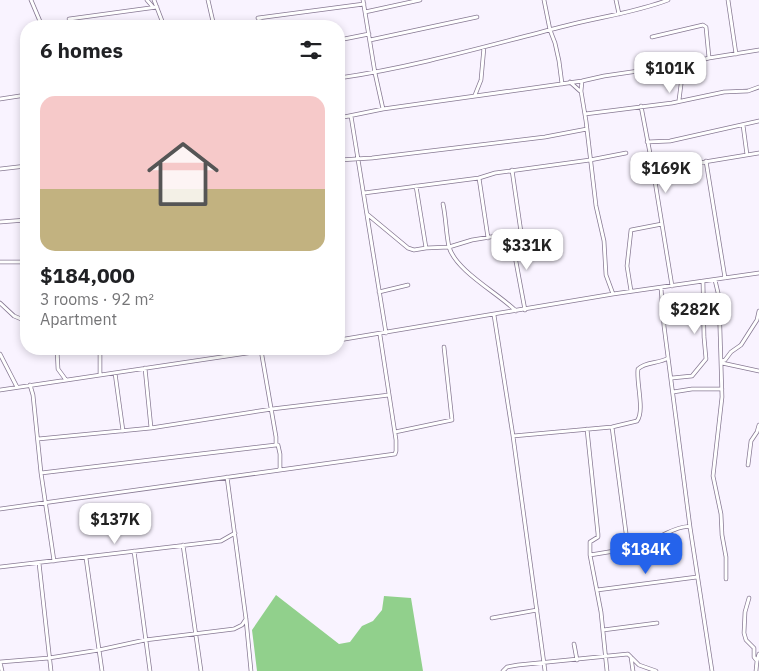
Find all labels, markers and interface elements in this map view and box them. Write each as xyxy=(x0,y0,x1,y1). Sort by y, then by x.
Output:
text: 6 homes xyxy=(40,36,123,64)
icon: filters xyxy=(297,36,325,64)
pin: $101K xyxy=(635,52,705,94)
text: $101K xyxy=(645,58,695,78)
icon: home xyxy=(138,129,228,219)
pin: $169K xyxy=(631,152,701,194)
text: $169K xyxy=(641,158,691,178)
pin: $331K xyxy=(492,228,562,271)
text: $331K xyxy=(502,235,552,255)
text: $184,000 xyxy=(40,261,135,289)
text: 3 rooms · 92 m² xyxy=(40,289,154,309)
pin: $282K xyxy=(660,292,730,335)
text: $282K xyxy=(670,299,720,319)
text: Apartment xyxy=(40,309,117,329)
pin: $137K xyxy=(80,502,150,545)
text: $137K xyxy=(90,509,140,529)
pin: $184K xyxy=(611,532,681,575)
text: $184K xyxy=(621,539,671,559)

